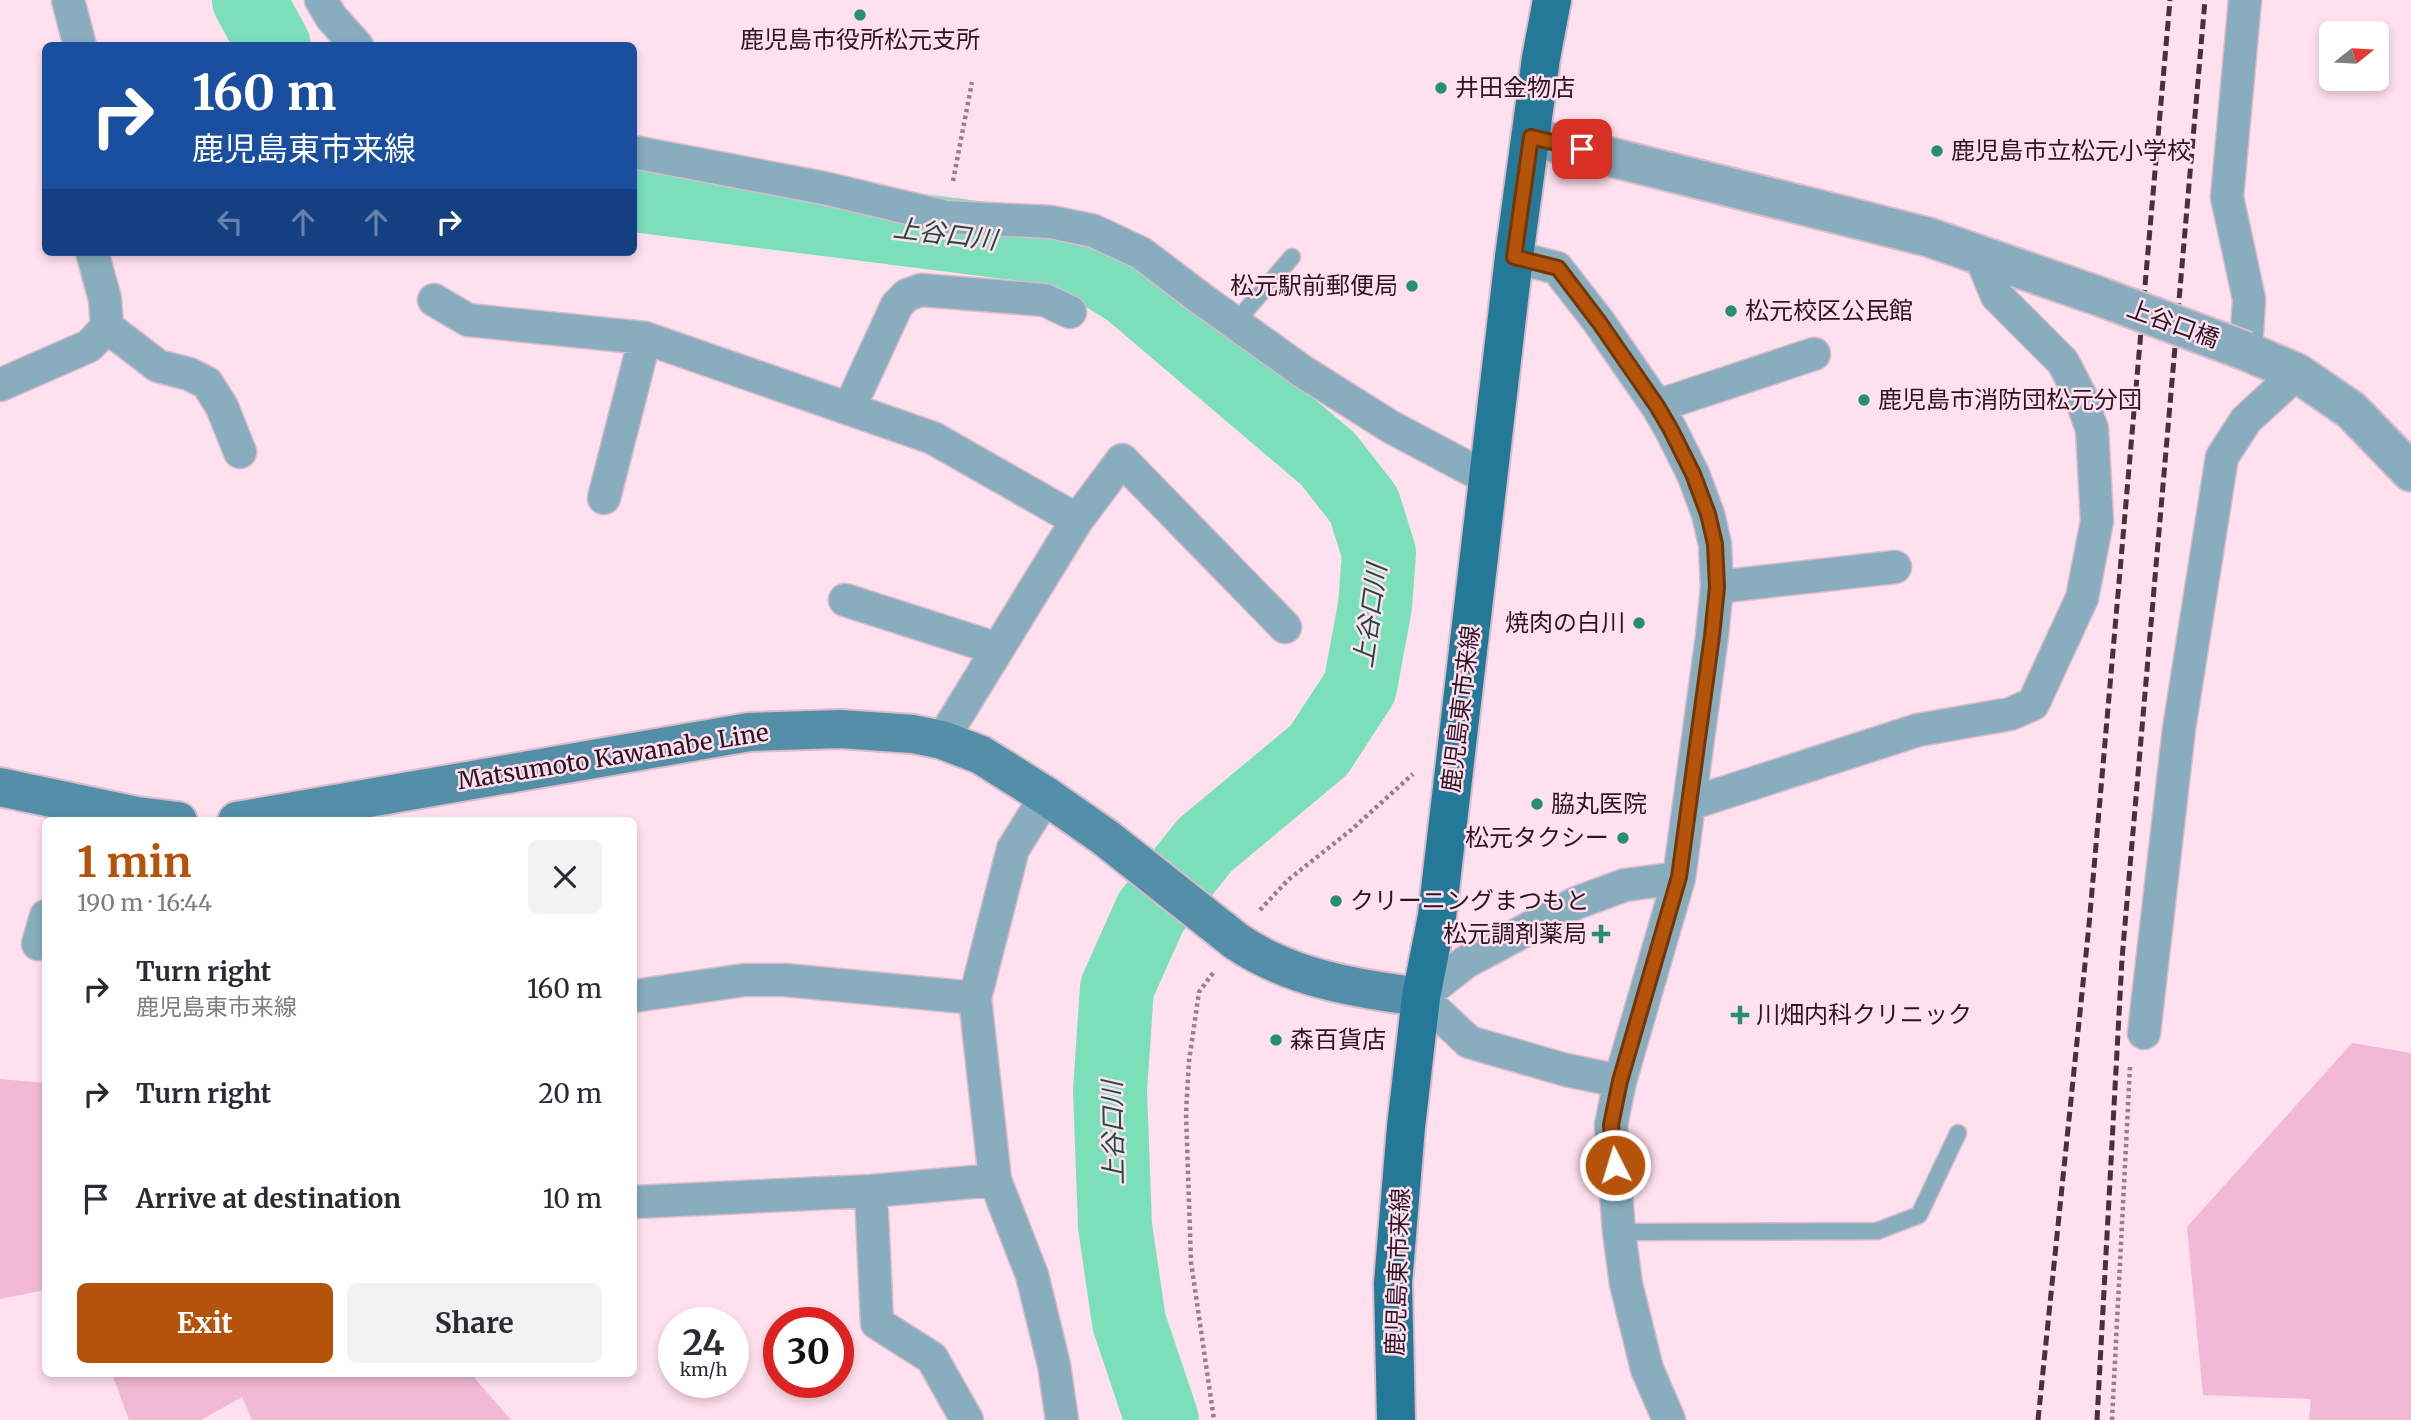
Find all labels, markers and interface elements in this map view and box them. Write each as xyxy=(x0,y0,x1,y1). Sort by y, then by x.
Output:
marker: 鹿児島市役所松元支所 xyxy=(852,7,868,23)
north arrow xyxy=(2319,21,2389,91)
map controls xyxy=(2319,21,2389,91)
place label: 鹿児島市役所松元支所 xyxy=(740,24,980,55)
text: 160 m xyxy=(192,62,336,123)
icon: right xyxy=(77,70,168,161)
place label: 井田金物店 xyxy=(1455,72,1575,103)
marker: 井田金物店 xyxy=(1433,80,1449,96)
pin xyxy=(1552,119,1612,179)
text: 鹿児島東市来線 xyxy=(192,129,416,169)
icon: arrive xyxy=(1563,130,1601,168)
place label: 鹿児島市立松元小学校 xyxy=(1951,135,2191,166)
marker: 鹿児島市立松元小学校 xyxy=(1929,143,1945,159)
icon: left xyxy=(211,203,249,241)
icon: ahead xyxy=(284,203,322,241)
icon: ahead xyxy=(357,203,395,241)
icon: right xyxy=(430,203,468,241)
water label: 上谷口川 xyxy=(891,211,1002,257)
place label: 松元駅前郵便局 xyxy=(1230,270,1398,301)
marker: 松元駅前郵便局 xyxy=(1404,278,1420,294)
street label: 上谷口橋 xyxy=(2123,293,2224,355)
place label: 松元校区公民館 xyxy=(1745,295,1913,326)
marker: 松元校区公民館 xyxy=(1723,303,1739,319)
place label: 鹿児島市消防団松元分団 xyxy=(1878,384,2142,415)
marker: 鹿児島市消防団松元分団 xyxy=(1856,392,1872,408)
water label: 上谷口川 xyxy=(1346,559,1393,670)
place label: 焼肉の白川 xyxy=(1505,607,1625,638)
marker: 焼肉の白川 xyxy=(1631,615,1647,631)
street label: 鹿児島東市来線 xyxy=(1435,624,1486,794)
street label: Matsumoto Kawanabe Line xyxy=(455,717,771,796)
place label: 脇丸医院 xyxy=(1551,788,1647,819)
marker: 脇丸医院 xyxy=(1529,796,1545,812)
place label: 松元タクシー xyxy=(1465,822,1609,853)
marker: 松元タクシー xyxy=(1615,830,1631,846)
text: 1 min xyxy=(77,836,191,888)
button: close xyxy=(528,840,602,914)
place label: クリーニングまつもと xyxy=(1350,885,1590,916)
text: 190 m · 16:44 xyxy=(77,888,212,917)
marker: クリーニングまつもと xyxy=(1328,893,1344,909)
place label: 松元調剤薬局 xyxy=(1443,918,1587,949)
marker: 松元調剤薬局 xyxy=(1593,926,1609,942)
text: Turn right xyxy=(136,955,271,988)
icon: right xyxy=(77,970,115,1008)
text: 160 m xyxy=(527,972,602,1005)
text: 鹿児島東市来線 xyxy=(136,992,297,1021)
place label: 川畑内科クリニック xyxy=(1756,999,1972,1030)
marker: 川畑内科クリニック xyxy=(1730,1005,1750,1025)
place label: 森百貨店 xyxy=(1290,1024,1386,1055)
marker: 森百貨店 xyxy=(1268,1032,1284,1048)
icon: right xyxy=(77,1075,115,1113)
text: Turn right xyxy=(136,1077,271,1110)
text: 20 m xyxy=(538,1077,602,1110)
water label: 上谷口川 xyxy=(1095,1078,1130,1185)
position arrow xyxy=(1578,1128,1652,1202)
icon: arrive xyxy=(77,1180,115,1218)
text: Arrive at destination xyxy=(136,1182,401,1215)
text: 10 m xyxy=(543,1182,602,1215)
street label: 鹿児島東市来線 xyxy=(1379,1187,1416,1356)
button: Exit xyxy=(77,1283,333,1363)
button: Share xyxy=(347,1283,602,1363)
speed limit sign: 30 xyxy=(763,1307,854,1398)
text: 24 xyxy=(682,1321,725,1365)
text: km/h xyxy=(680,1358,727,1381)

